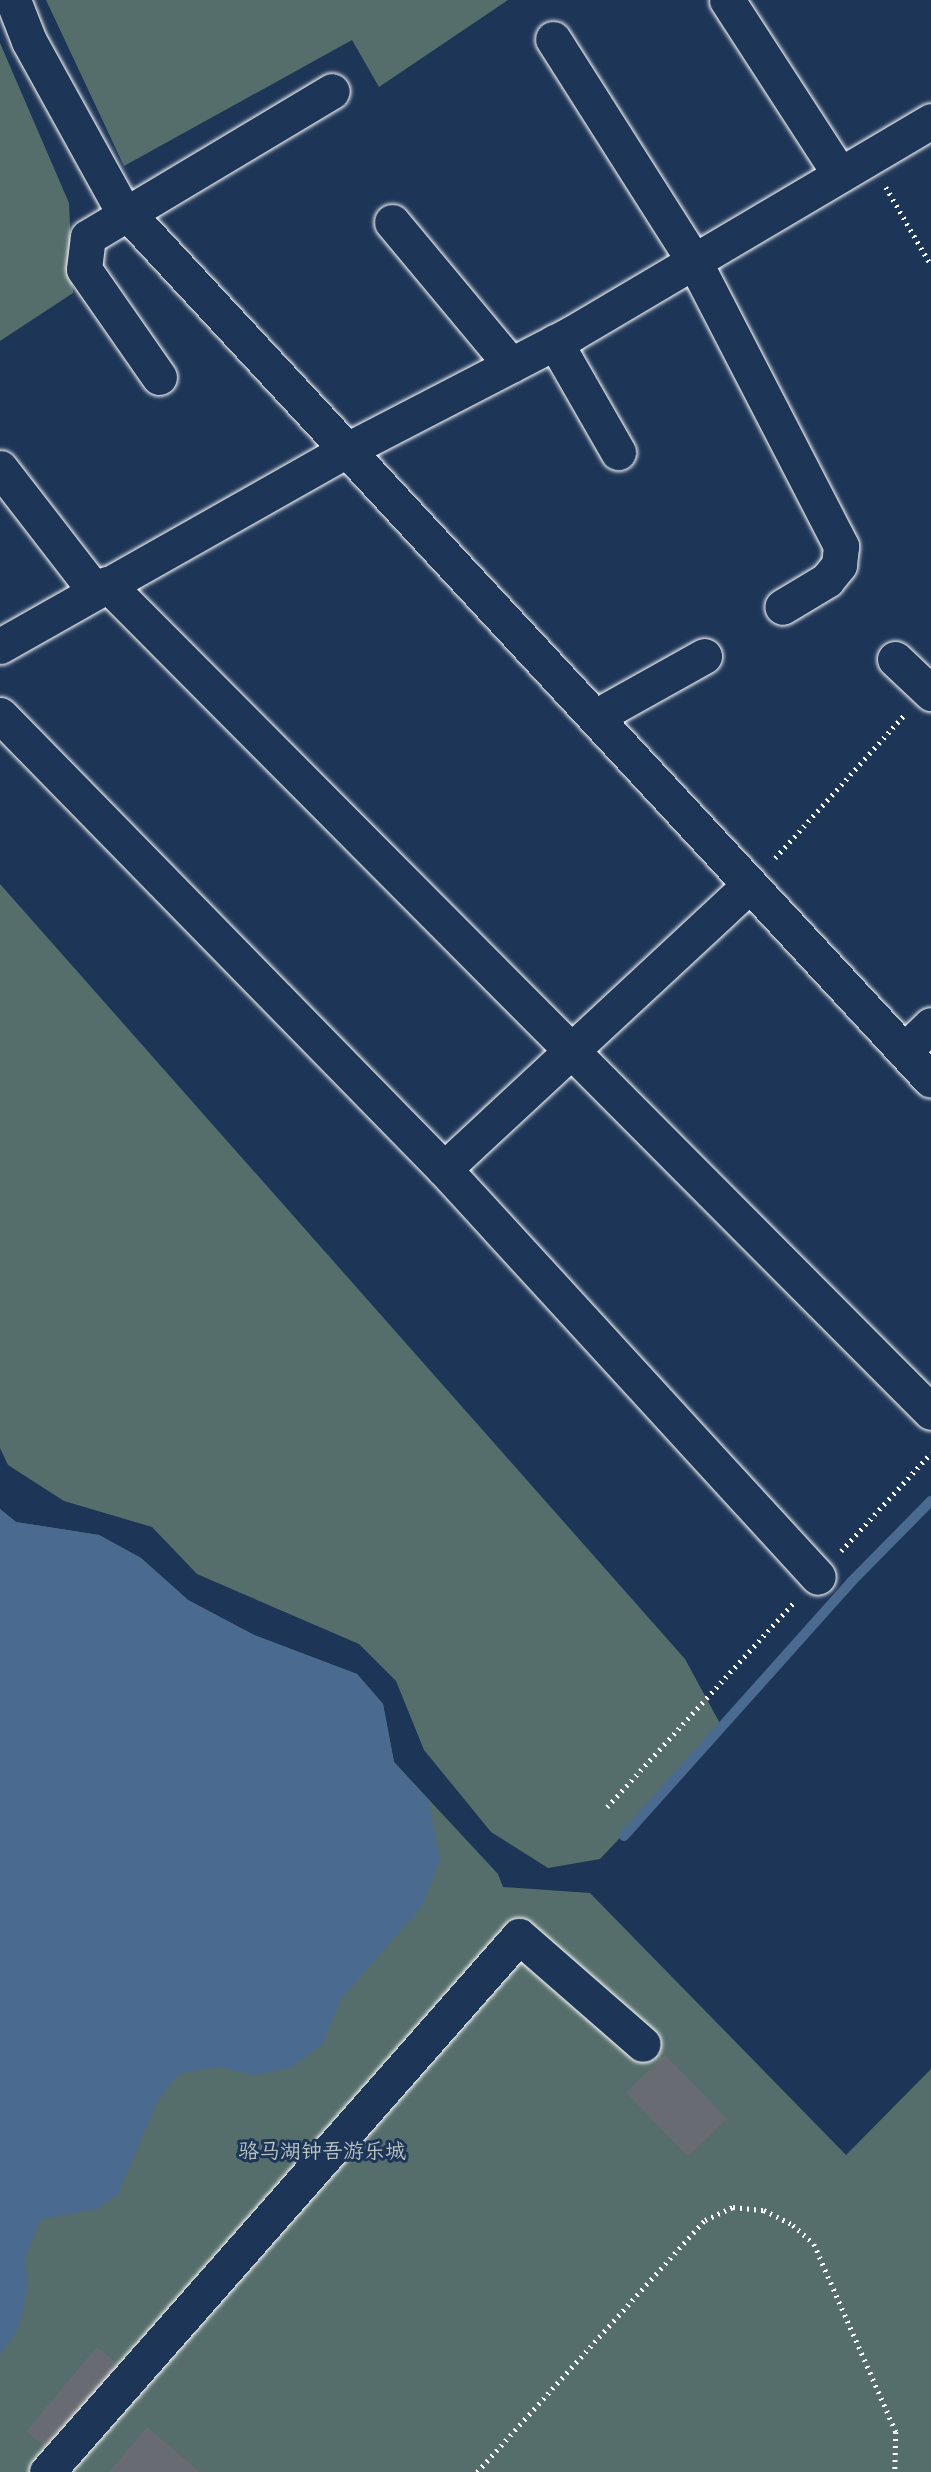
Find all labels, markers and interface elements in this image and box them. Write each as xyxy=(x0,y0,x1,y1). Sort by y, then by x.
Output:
park label: 骆马湖钟吾游乐城 xyxy=(238,2138,406,2164)

